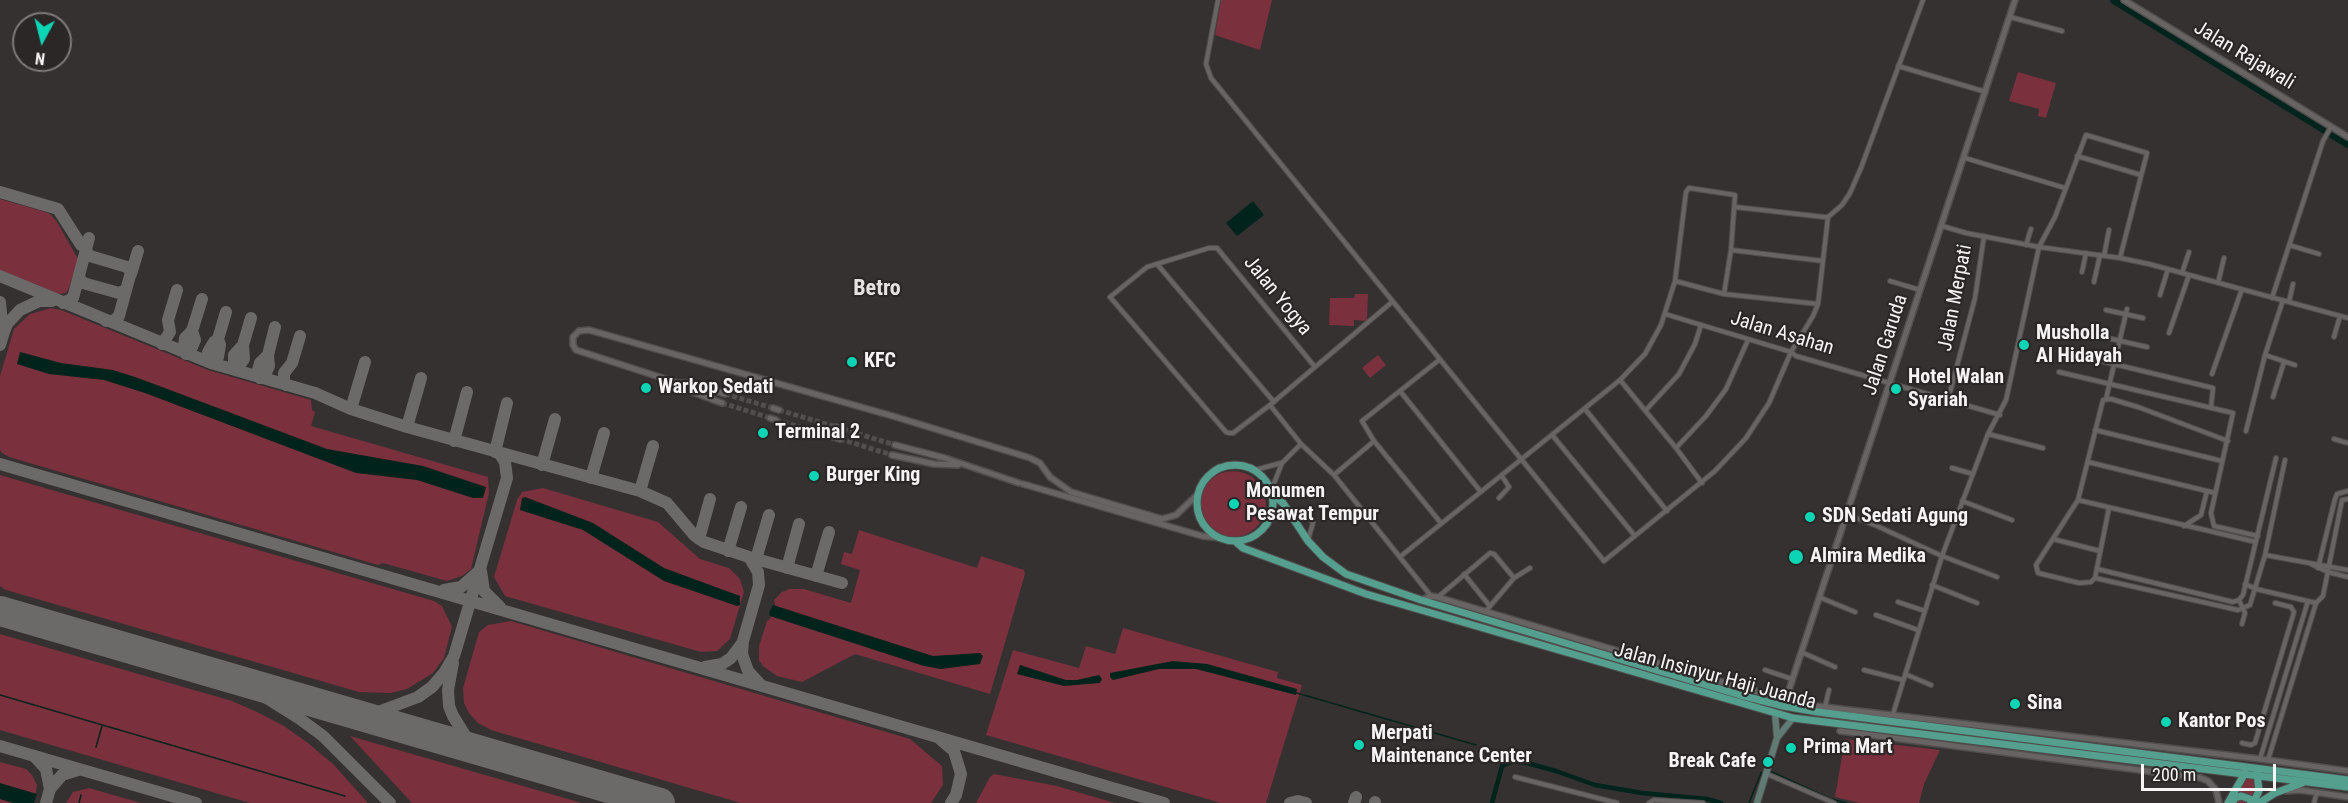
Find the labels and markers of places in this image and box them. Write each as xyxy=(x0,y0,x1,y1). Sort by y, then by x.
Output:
place label: Musholla Al Hidayah xyxy=(2036,322,2122,369)
marker: Musholla Al Hidayah xyxy=(2017,338,2031,352)
place label: KFC xyxy=(864,350,896,374)
marker: KFC xyxy=(845,355,859,369)
place label: Hotel Walan Syariah xyxy=(1908,366,2004,413)
place label: Warkop Sedati xyxy=(658,376,774,400)
marker: Warkop Sedati xyxy=(639,381,653,395)
marker: Hotel Walan Syariah xyxy=(1889,382,1903,396)
place label: Terminal 2 xyxy=(775,421,860,445)
marker: Terminal 2 xyxy=(756,426,770,440)
place label: Burger King xyxy=(826,464,920,488)
marker: Burger King xyxy=(807,469,821,483)
place label: Monumen Pesawat Tempur xyxy=(1246,480,1379,527)
marker: Monumen Pesawat Tempur xyxy=(1227,497,1241,511)
place label: SDN Sedati Agung xyxy=(1822,505,1968,529)
marker: SDN Sedati Agung xyxy=(1803,510,1817,524)
place label: Almira Medika xyxy=(1810,545,1926,569)
marker: Almira Medika xyxy=(1787,548,1805,566)
place label: Sina xyxy=(2027,692,2062,716)
marker: Sina xyxy=(2008,697,2022,711)
place label: Kantor Pos xyxy=(2178,710,2266,734)
marker: Kantor Pos xyxy=(2159,715,2173,729)
place label: Merpati Maintenance Center xyxy=(1371,722,1532,769)
place label: Prima Mart xyxy=(1803,736,1893,760)
marker: Merpati Maintenance Center xyxy=(1352,738,1366,752)
marker: Prima Mart xyxy=(1784,741,1798,755)
place label: Break Cafe xyxy=(1668,750,1756,774)
marker: Break Cafe xyxy=(1761,755,1775,769)

